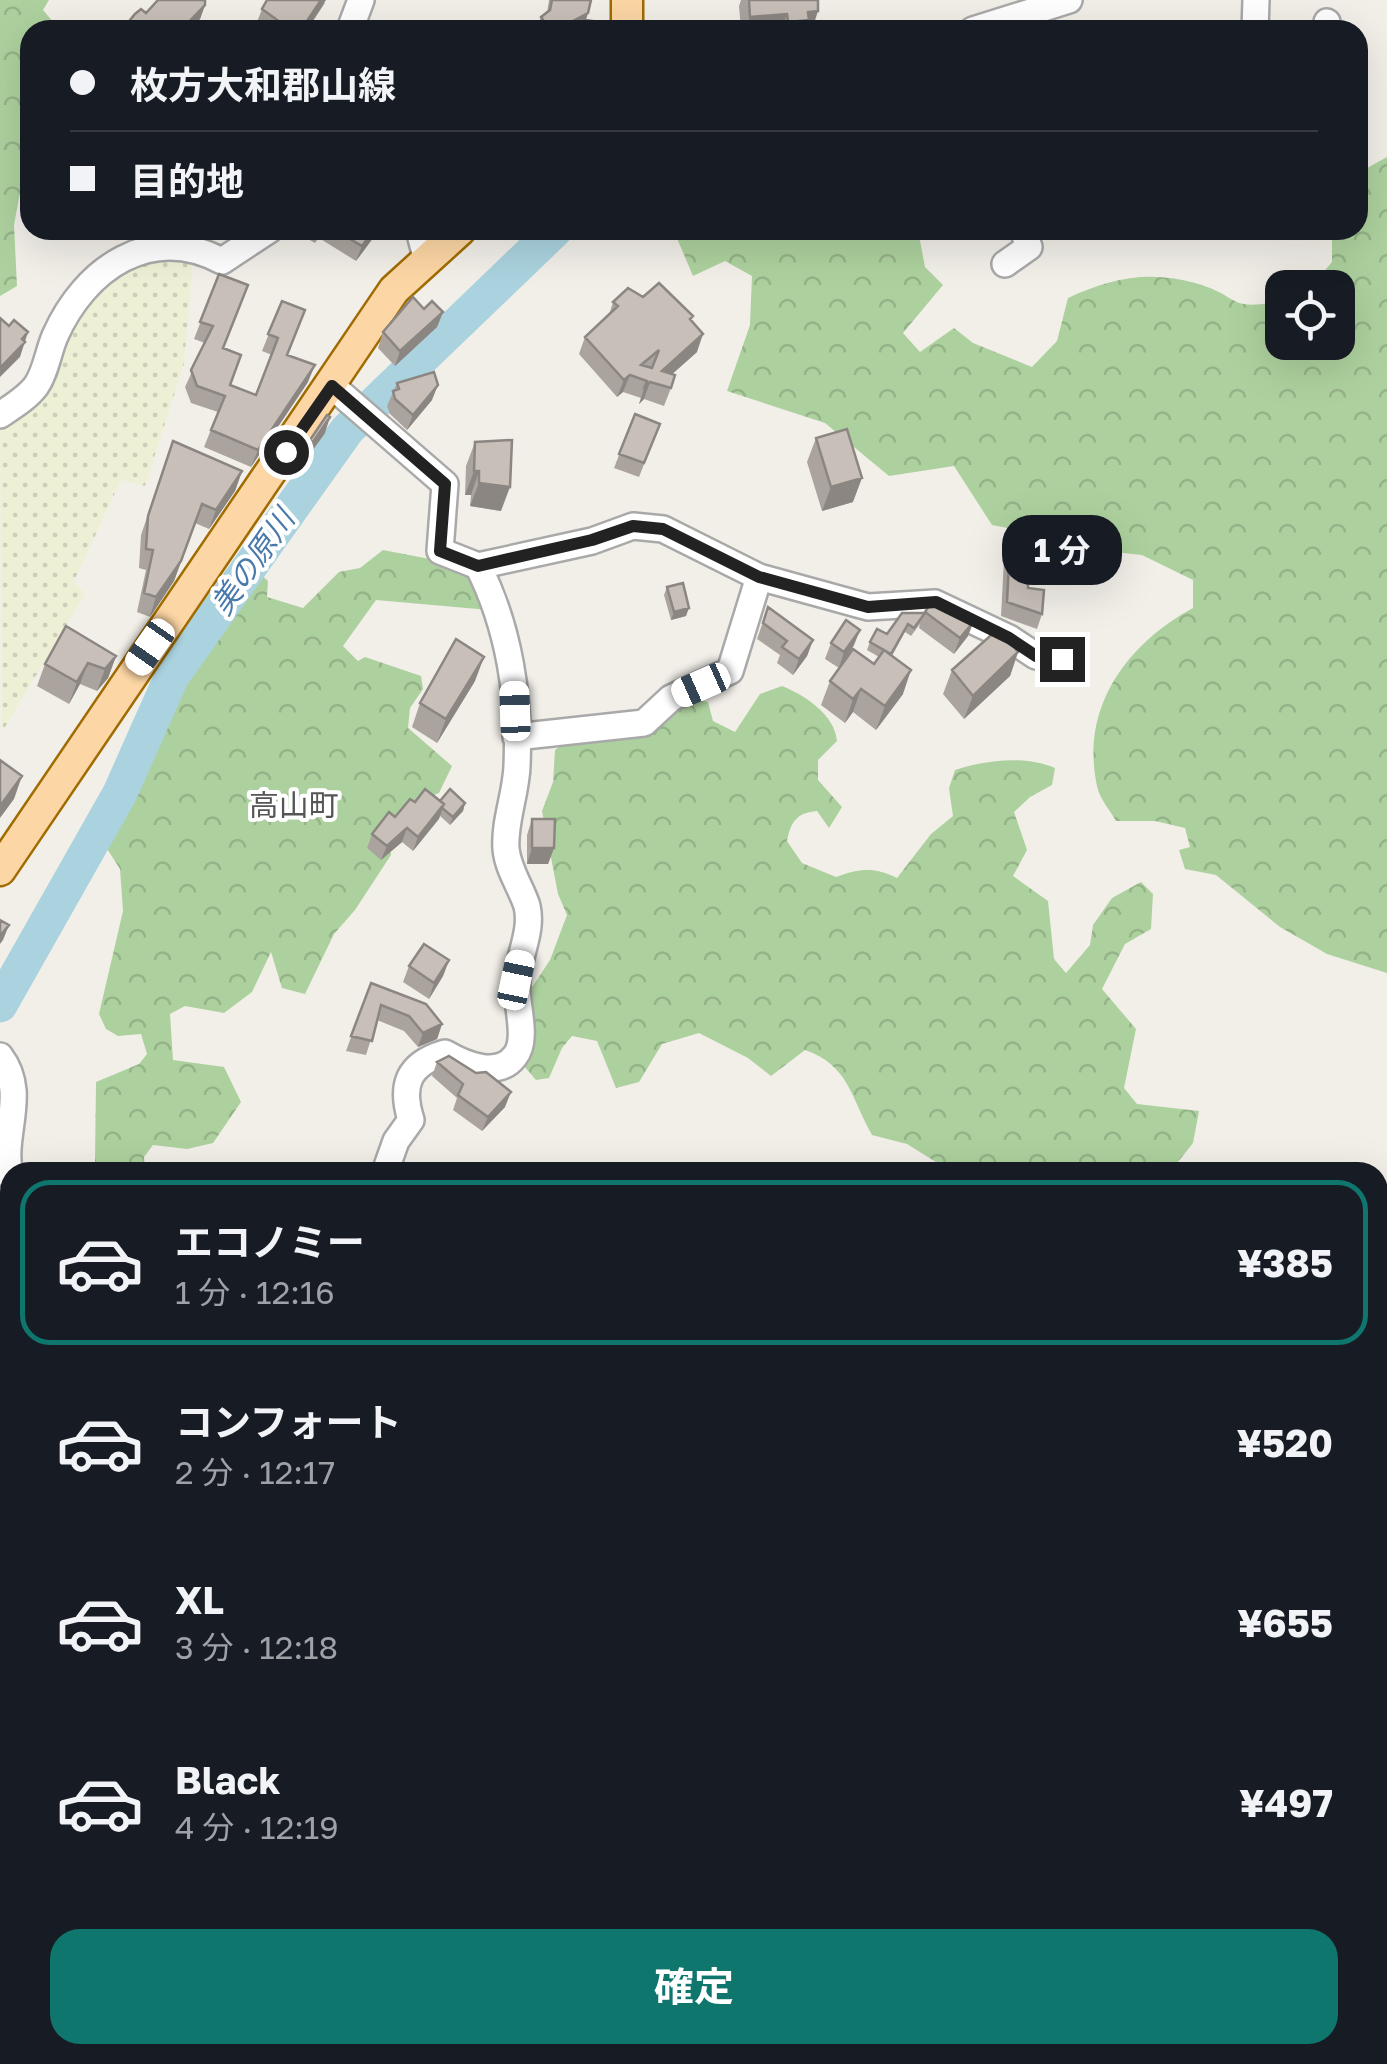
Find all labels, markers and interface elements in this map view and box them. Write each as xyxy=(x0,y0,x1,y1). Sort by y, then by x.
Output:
text: 枚方大和郡山線 xyxy=(130,62,396,107)
text: 目的地 xyxy=(130,158,244,203)
map controls xyxy=(1265,270,1355,360)
button: locate xyxy=(1265,270,1355,360)
route start xyxy=(264,430,309,475)
water label: 美の原川 xyxy=(203,499,303,621)
callout: 1 分 xyxy=(1002,514,1122,584)
text: 1 分 xyxy=(1034,531,1090,569)
car xyxy=(121,614,179,680)
route end xyxy=(1040,637,1085,682)
car xyxy=(667,659,735,711)
car xyxy=(499,680,531,742)
district label: 高山町 xyxy=(249,787,339,823)
car xyxy=(495,948,537,1012)
icon: car xyxy=(55,1218,145,1308)
text: エコノミー xyxy=(175,1219,365,1264)
text: ¥385 xyxy=(1237,1240,1333,1285)
text: 1 分 · 12:16 xyxy=(175,1273,335,1311)
icon: car xyxy=(55,1398,145,1488)
text: コンフォート xyxy=(175,1399,402,1444)
text: ¥520 xyxy=(1237,1420,1333,1465)
text: 2 分 · 12:17 xyxy=(175,1453,335,1491)
text: XL xyxy=(175,1577,224,1622)
icon: car xyxy=(55,1578,145,1668)
text: ¥655 xyxy=(1237,1600,1333,1645)
text: 3 分 · 12:18 xyxy=(175,1628,338,1666)
text: Black xyxy=(175,1757,280,1802)
icon: car xyxy=(55,1758,145,1848)
text: ¥497 xyxy=(1239,1780,1333,1825)
text: 4 分 · 12:19 xyxy=(175,1808,339,1846)
button: 確定 xyxy=(50,1929,1338,2044)

